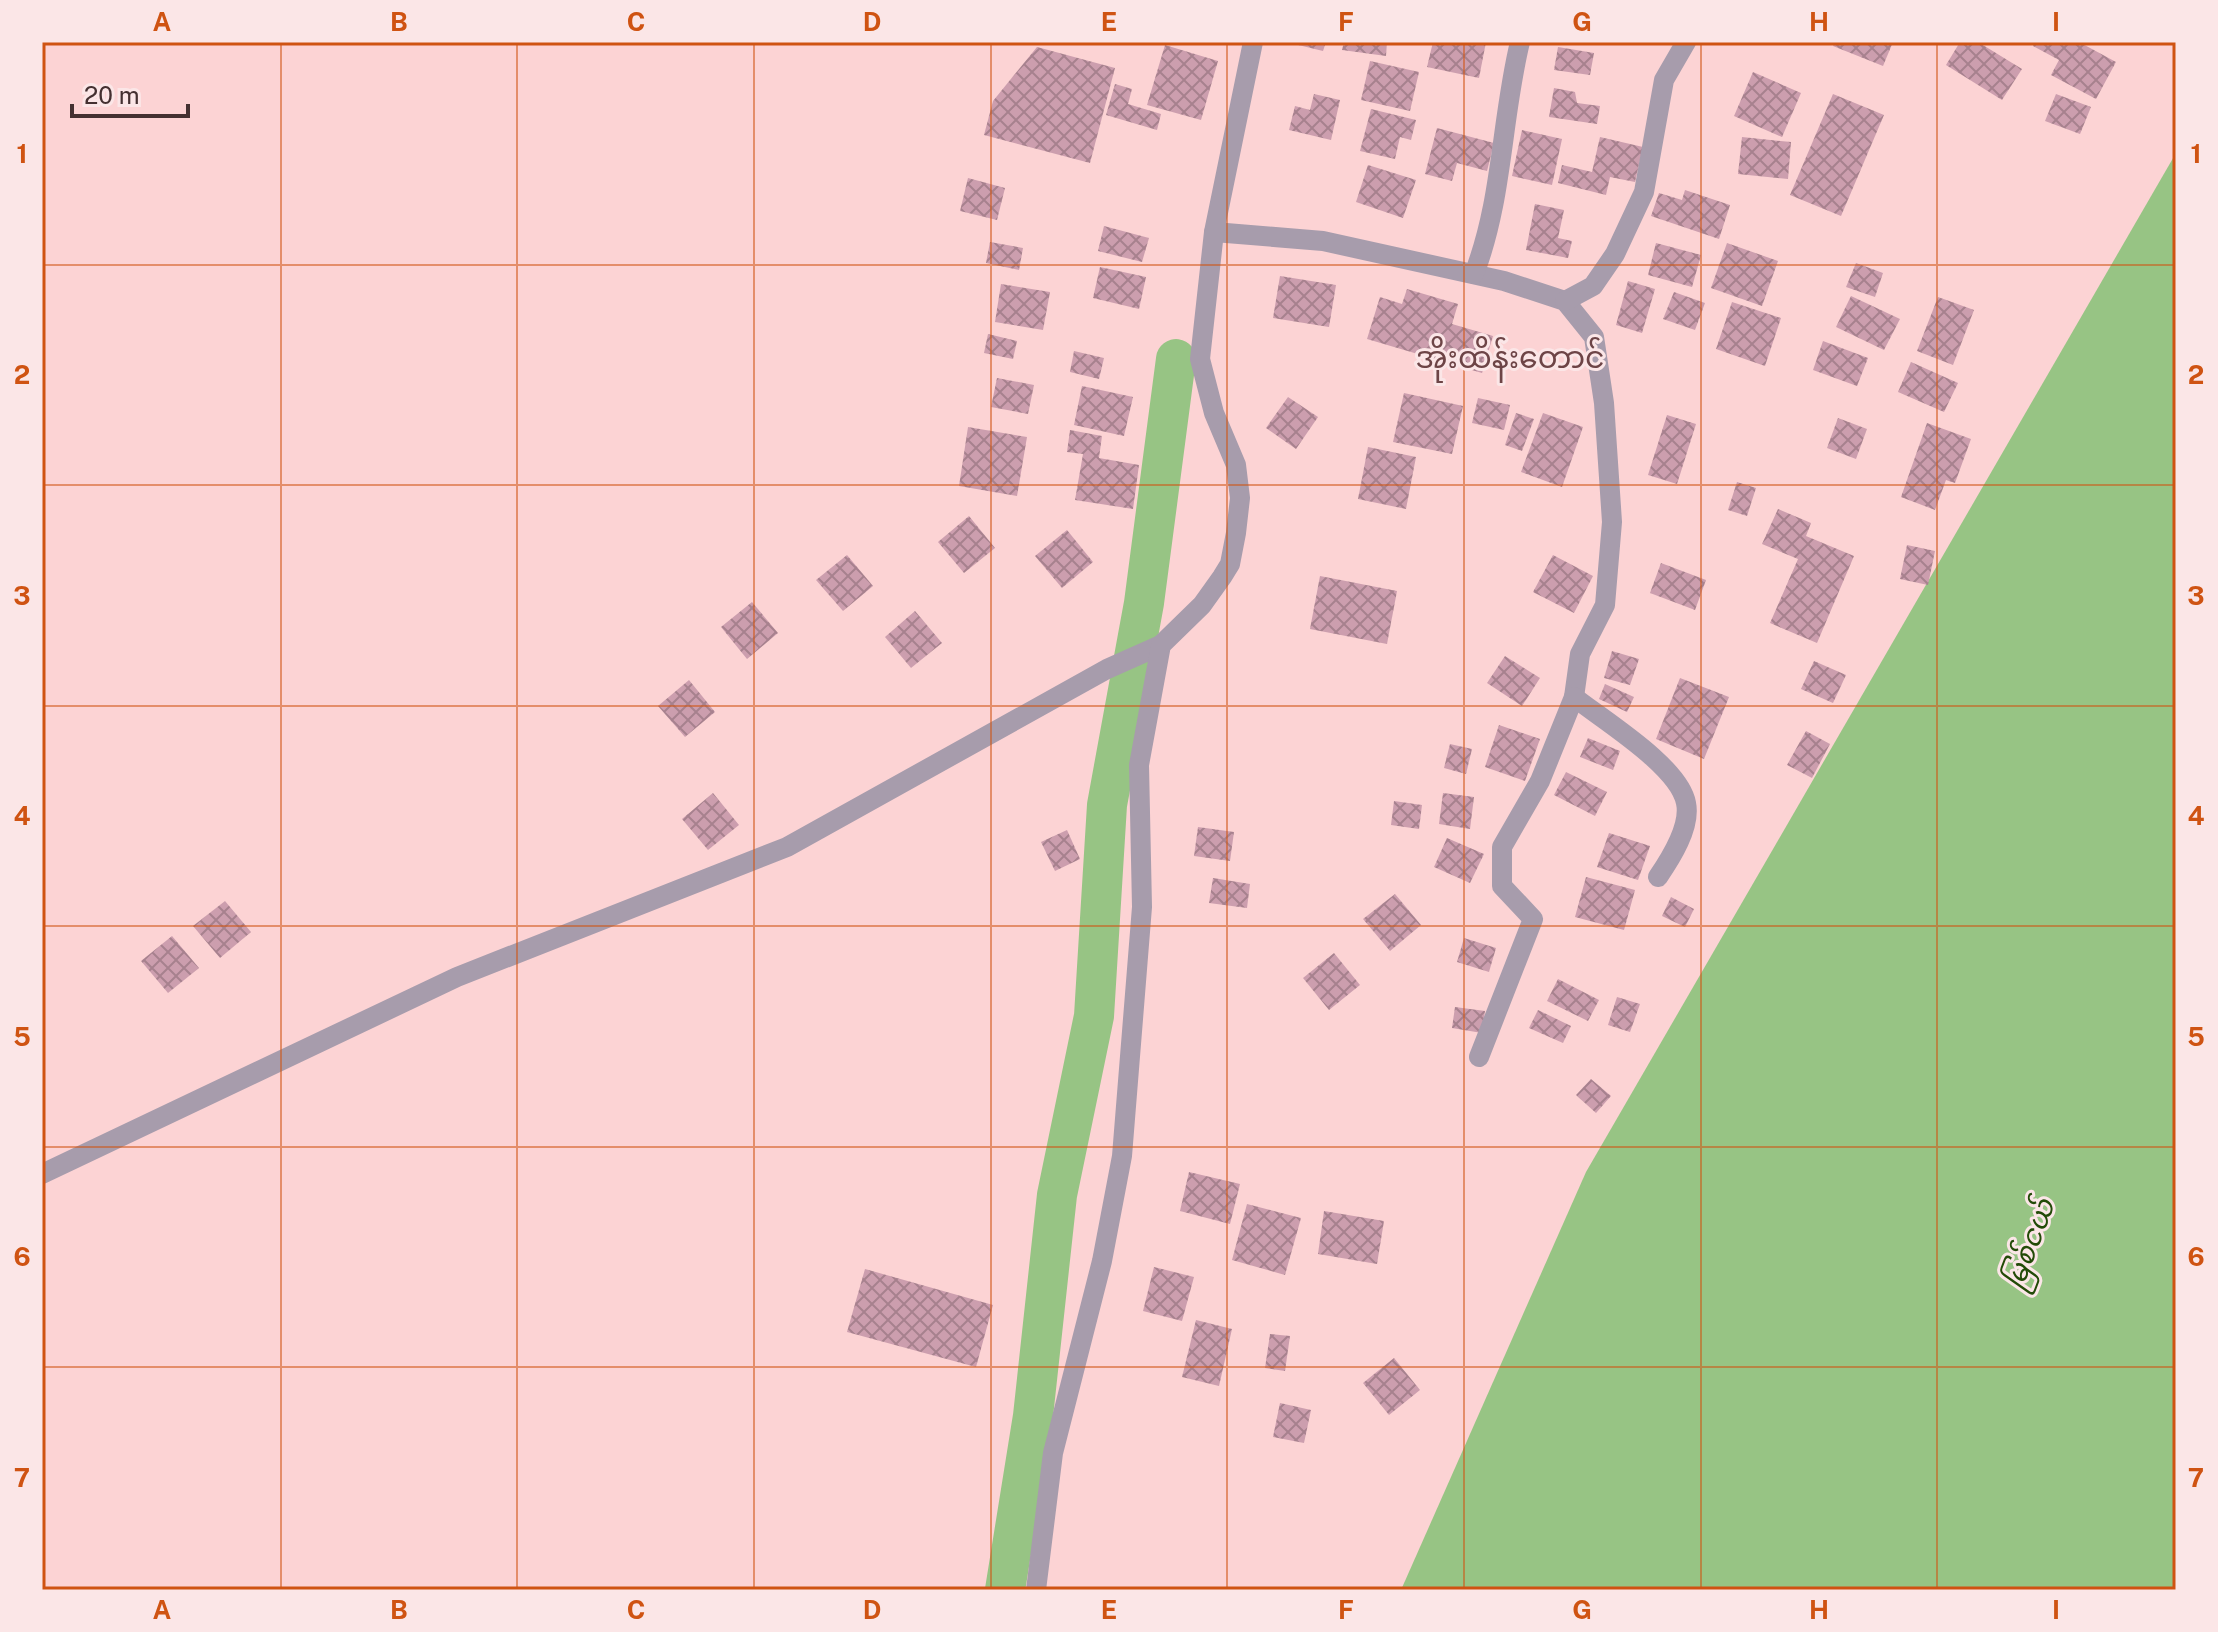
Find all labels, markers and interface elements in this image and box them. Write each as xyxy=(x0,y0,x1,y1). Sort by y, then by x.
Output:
text: A xyxy=(153,6,172,37)
text: B xyxy=(390,6,408,37)
text: C xyxy=(627,6,645,37)
text: D xyxy=(863,6,881,37)
text: E xyxy=(1101,6,1117,37)
text: F xyxy=(1338,6,1354,37)
text: G xyxy=(1572,6,1592,37)
text: H xyxy=(1809,6,1829,37)
text: I xyxy=(2052,6,2060,37)
scale bar xyxy=(72,68,188,118)
text: 20 m xyxy=(84,81,140,109)
text: 1 xyxy=(16,138,28,169)
text: 1 xyxy=(2190,138,2202,169)
district label: အိုးထိန်းတောင် xyxy=(1415,336,1605,383)
text: 2 xyxy=(14,359,30,390)
text: 2 xyxy=(2188,359,2204,390)
text: 3 xyxy=(13,580,31,611)
text: 3 xyxy=(2187,580,2205,611)
text: 4 xyxy=(13,800,31,831)
text: 4 xyxy=(2187,800,2205,831)
text: 5 xyxy=(13,1021,31,1052)
text: 5 xyxy=(2187,1021,2205,1052)
water label: မြစ်ငယ် xyxy=(1994,1191,2069,1296)
text: 6 xyxy=(13,1241,31,1272)
text: 6 xyxy=(2187,1241,2205,1272)
text: 7 xyxy=(14,1462,30,1493)
text: 7 xyxy=(2188,1462,2204,1493)
text: A xyxy=(153,1594,172,1625)
text: B xyxy=(390,1594,408,1625)
text: C xyxy=(627,1594,645,1625)
text: D xyxy=(863,1594,881,1625)
text: E xyxy=(1101,1594,1117,1625)
text: F xyxy=(1338,1594,1354,1625)
text: G xyxy=(1572,1594,1592,1625)
text: H xyxy=(1809,1594,1829,1625)
text: I xyxy=(2052,1594,2060,1625)

